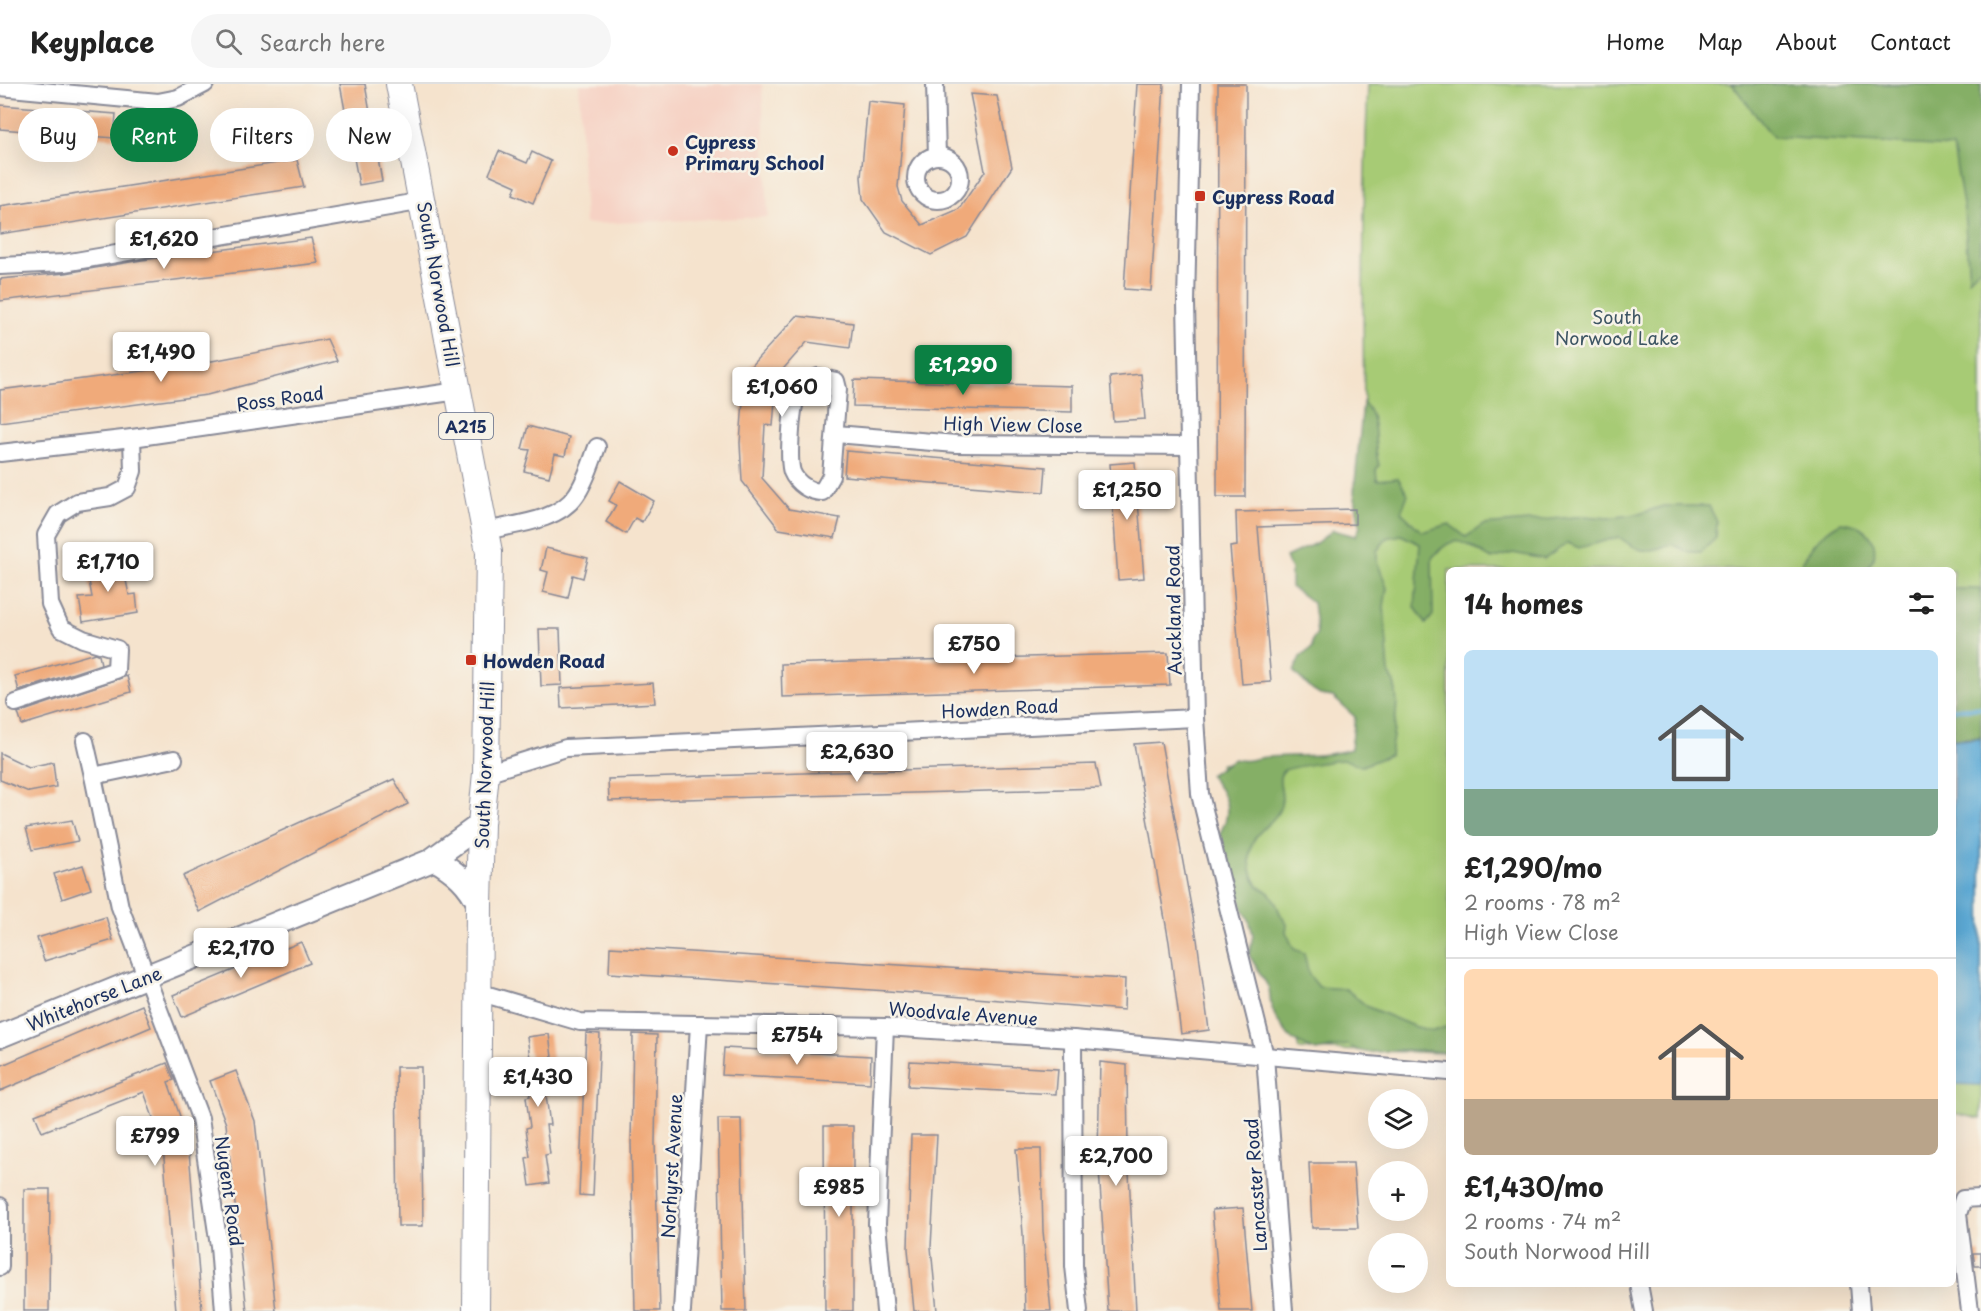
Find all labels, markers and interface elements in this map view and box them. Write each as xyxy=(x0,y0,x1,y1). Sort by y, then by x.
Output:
search box xyxy=(191,14,611,68)
text: Keyplace xyxy=(30,20,155,63)
icon: search xyxy=(212,25,245,58)
text: Search here xyxy=(260,25,385,58)
text: Home xyxy=(1606,25,1665,57)
text: Map xyxy=(1698,25,1743,57)
text: About xyxy=(1776,25,1837,57)
text: Contact xyxy=(1870,25,1951,57)
chip: Buy xyxy=(18,108,98,162)
chip: Rent xyxy=(110,108,198,162)
chip: Filters xyxy=(210,108,314,162)
chip: New xyxy=(326,108,412,162)
place label: Cypress Primary School xyxy=(685,128,825,176)
marker: Cypress Primary School xyxy=(666,144,680,158)
place label: Cypress Road xyxy=(1212,183,1335,210)
marker: Cypress Road xyxy=(1193,189,1207,203)
street label: South Norwood Hill xyxy=(411,199,467,369)
pin: £1,620 xyxy=(115,219,213,270)
text: £1,620 xyxy=(129,223,199,253)
park label: South Norwood Lake xyxy=(1555,303,1679,351)
pin: £1,490 xyxy=(112,332,210,383)
text: £1,490 xyxy=(127,336,195,366)
pin: £1,290 xyxy=(914,345,1012,396)
text: £1,290 xyxy=(929,349,997,379)
pin: £1,060 xyxy=(733,367,831,418)
text: £1,060 xyxy=(746,371,818,401)
street label: Ross Road xyxy=(235,379,325,417)
street label: High View Close xyxy=(943,409,1083,439)
road number: A215 xyxy=(439,413,493,439)
pin: £1,250 xyxy=(1078,470,1176,521)
text: £1,250 xyxy=(1092,474,1162,504)
pin: £1,710 xyxy=(59,542,157,593)
street label: Auckland Road xyxy=(1158,545,1188,675)
text: £1,710 xyxy=(76,546,140,576)
text: 14 homes xyxy=(1464,584,1583,623)
icon: filters xyxy=(1905,587,1938,620)
pin: £750 xyxy=(938,624,1010,675)
text: £750 xyxy=(948,628,1000,658)
place label: Howden Road xyxy=(483,647,605,674)
marker: Howden Road xyxy=(464,653,478,667)
street label: South Norwood Hill xyxy=(468,681,500,849)
icon: home xyxy=(1647,689,1755,797)
street label: Howden Road xyxy=(941,691,1059,725)
pin: £2,630 xyxy=(808,732,906,783)
text: £2,630 xyxy=(820,736,894,766)
text: £1,290/mo xyxy=(1464,848,1602,887)
text: 2 rooms · 78 m² xyxy=(1464,887,1621,917)
text: High View Close xyxy=(1464,917,1619,947)
pin: £2,170 xyxy=(192,928,290,979)
text: £2,170 xyxy=(208,932,274,962)
street label: Whitehorse Lane xyxy=(22,959,166,1037)
street label: Woodvale Avenue xyxy=(888,994,1038,1032)
icon: home xyxy=(1647,1008,1755,1116)
pin: £754 xyxy=(761,1015,833,1066)
text: £754 xyxy=(771,1019,823,1049)
pin: £1,430 xyxy=(489,1057,587,1108)
text: £1,430 xyxy=(503,1061,573,1091)
map controls xyxy=(1368,1089,1428,1293)
button: layers xyxy=(1368,1089,1428,1149)
street label: Norhyrst Avenue xyxy=(654,1093,688,1239)
pin: £799 xyxy=(119,1116,191,1167)
street label: Lancaster Road xyxy=(1237,1117,1273,1253)
text: £799 xyxy=(130,1120,180,1150)
street label: Nugent Road xyxy=(209,1134,251,1248)
pin: £2,700 xyxy=(1067,1136,1165,1187)
text: £2,700 xyxy=(1079,1140,1153,1170)
button: + xyxy=(1368,1161,1428,1221)
pin: £985 xyxy=(803,1167,875,1218)
text: £1,430/mo xyxy=(1464,1167,1604,1206)
text: £985 xyxy=(813,1171,865,1201)
text: 2 rooms · 74 m² xyxy=(1464,1206,1621,1236)
button: − xyxy=(1368,1233,1428,1293)
text: South Norwood Hill xyxy=(1464,1236,1650,1266)

